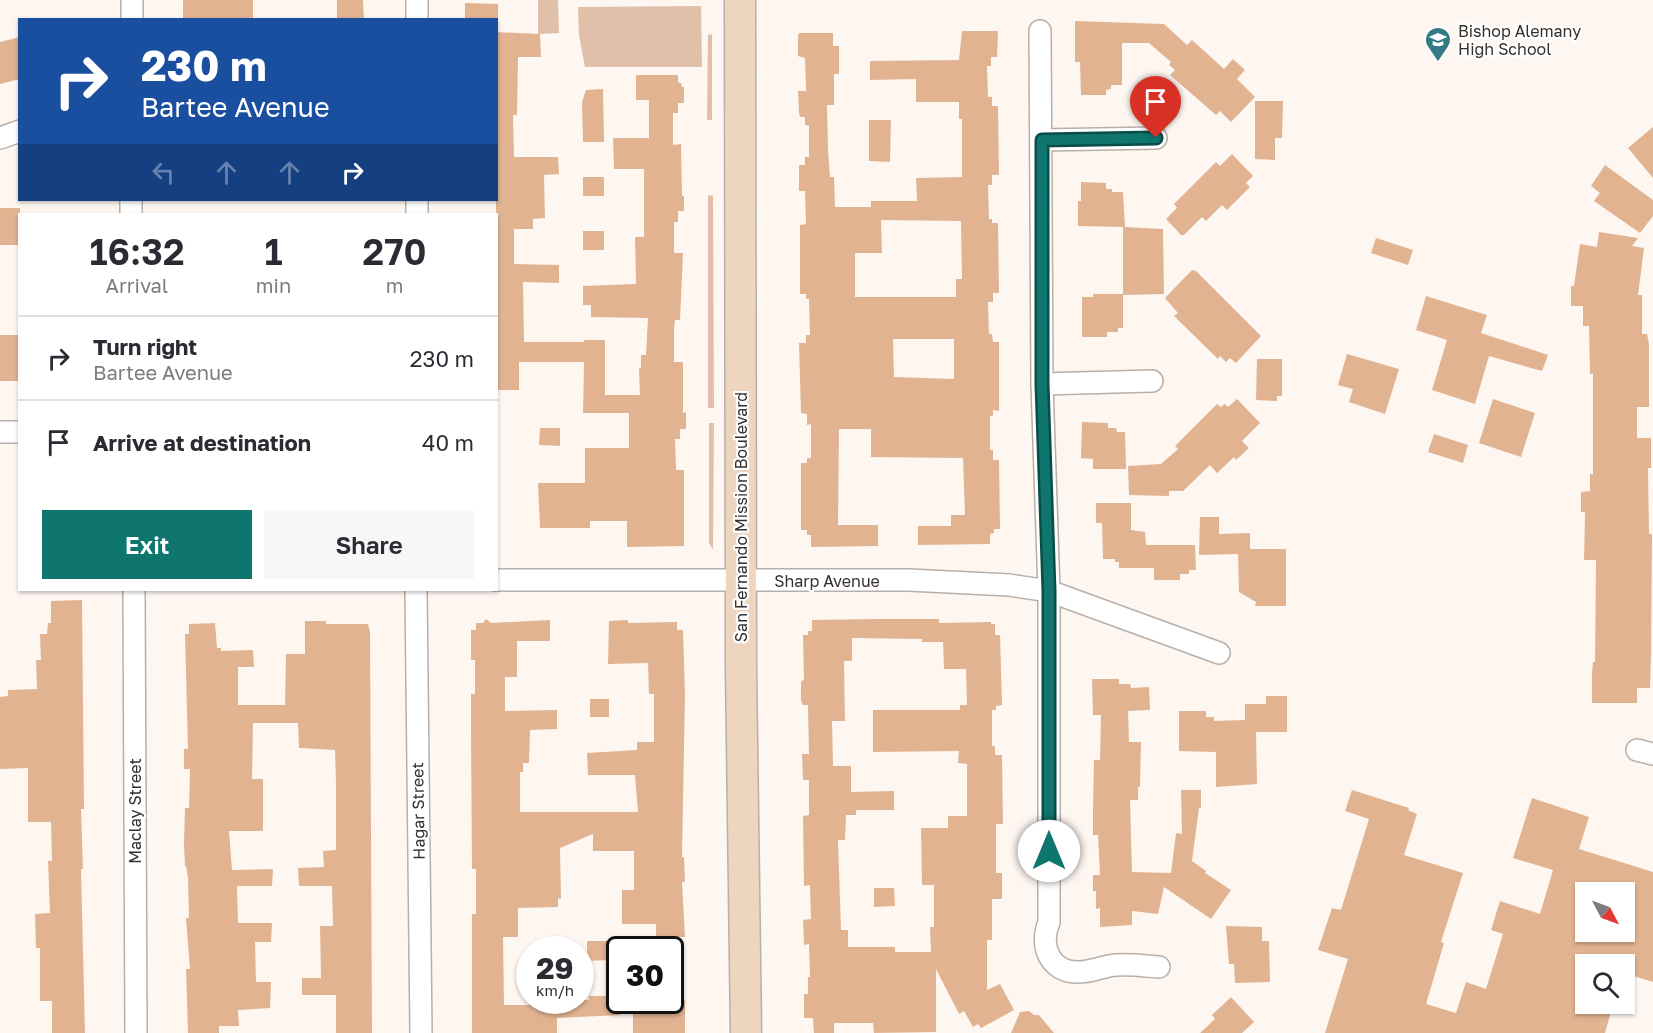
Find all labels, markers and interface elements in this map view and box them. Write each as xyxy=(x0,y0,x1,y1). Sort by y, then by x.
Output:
place label: Bishop Alemany High School xyxy=(1458,21,1581,59)
school or university icon: Bishop Alemany High School xyxy=(1423,25,1453,63)
text: 230 m xyxy=(141,40,267,90)
icon: right xyxy=(42,42,120,120)
pin xyxy=(1130,76,1181,138)
icon: arrive xyxy=(1139,85,1172,118)
text: Bartee Avenue xyxy=(141,91,330,123)
icon: left xyxy=(147,156,180,189)
icon: ahead xyxy=(210,156,243,189)
icon: ahead xyxy=(273,156,306,189)
icon: right xyxy=(336,156,369,189)
text: 16:32 xyxy=(89,230,184,273)
text: 1 xyxy=(264,230,283,273)
text: 270 xyxy=(363,230,427,273)
text: Arrival xyxy=(106,273,168,297)
text: min xyxy=(256,273,291,297)
text: m xyxy=(386,273,403,297)
text: Turn right xyxy=(93,333,197,360)
icon: right xyxy=(42,342,75,375)
text: 230 m xyxy=(410,345,474,372)
text: Bartee Avenue xyxy=(93,360,233,384)
street label: San Fernando Mission Boulevard xyxy=(731,392,751,642)
icon: arrive xyxy=(42,426,75,459)
text: Arrive at destination xyxy=(93,429,311,456)
text: 40 m xyxy=(422,429,474,456)
button: Exit xyxy=(42,510,252,579)
button: Share xyxy=(264,510,474,579)
street label: Sharp Avenue xyxy=(774,571,880,591)
street label: Maclay Street xyxy=(125,758,145,864)
street label: Hagar Street xyxy=(407,762,429,860)
position arrow xyxy=(1017,819,1081,883)
north arrow xyxy=(1575,882,1635,942)
map controls xyxy=(1575,882,1635,1014)
speed limit sign: 30 xyxy=(606,936,684,1014)
text: 29 xyxy=(536,950,574,986)
button: search xyxy=(1575,954,1635,1014)
text: km/h xyxy=(536,981,574,999)

